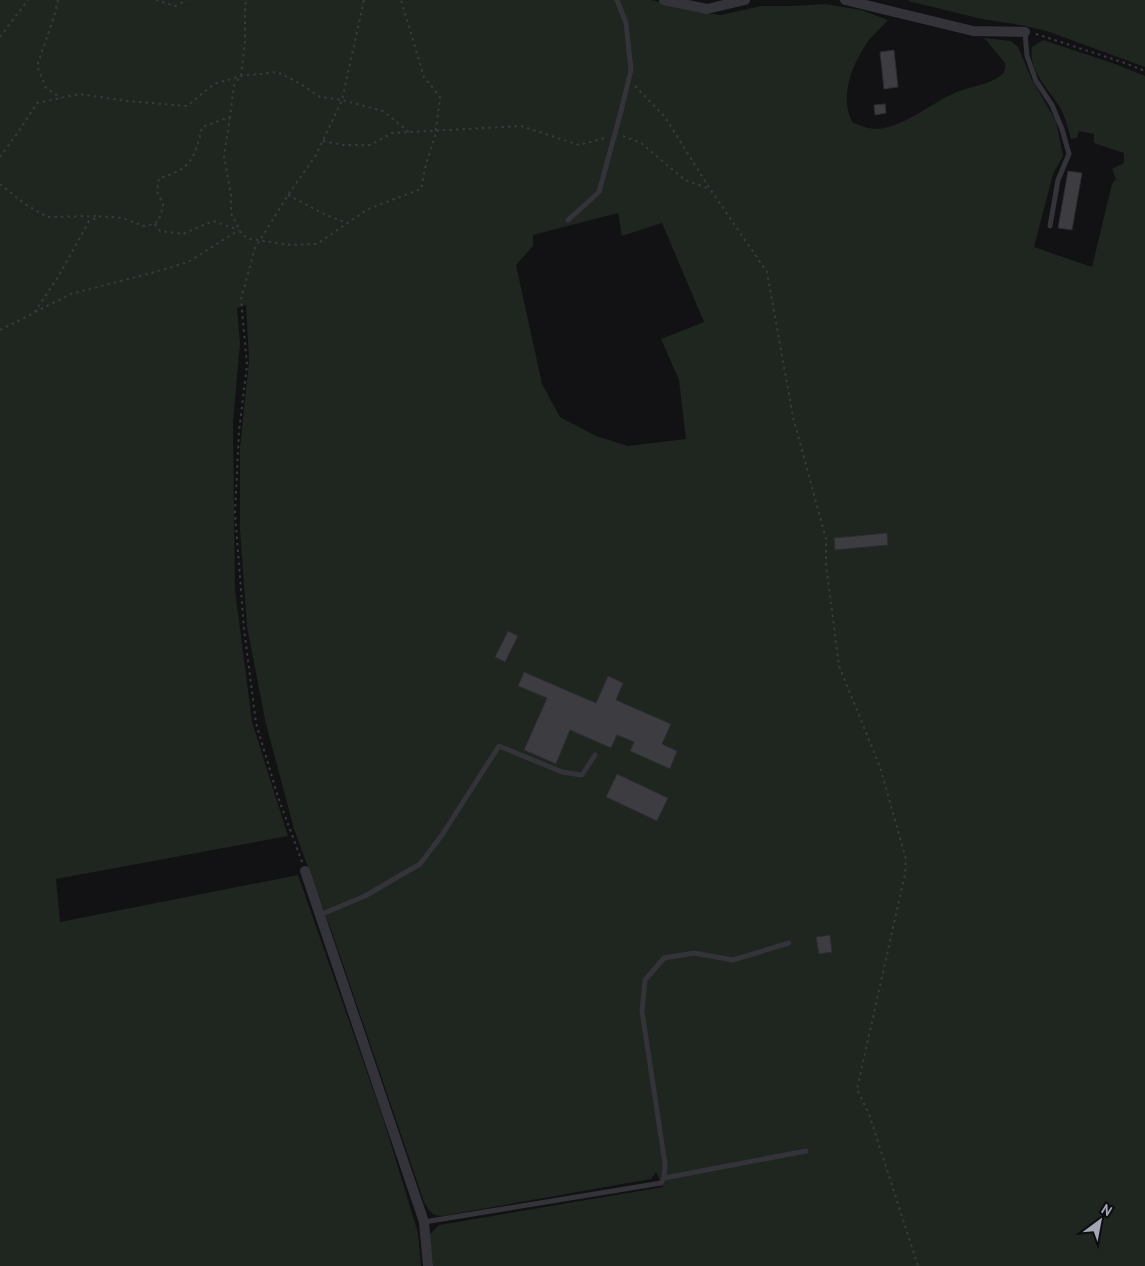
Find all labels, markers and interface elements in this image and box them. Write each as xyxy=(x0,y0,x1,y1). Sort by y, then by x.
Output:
north arrow xyxy=(1075,1196,1125,1246)
text: N xyxy=(1098,1200,1116,1220)

